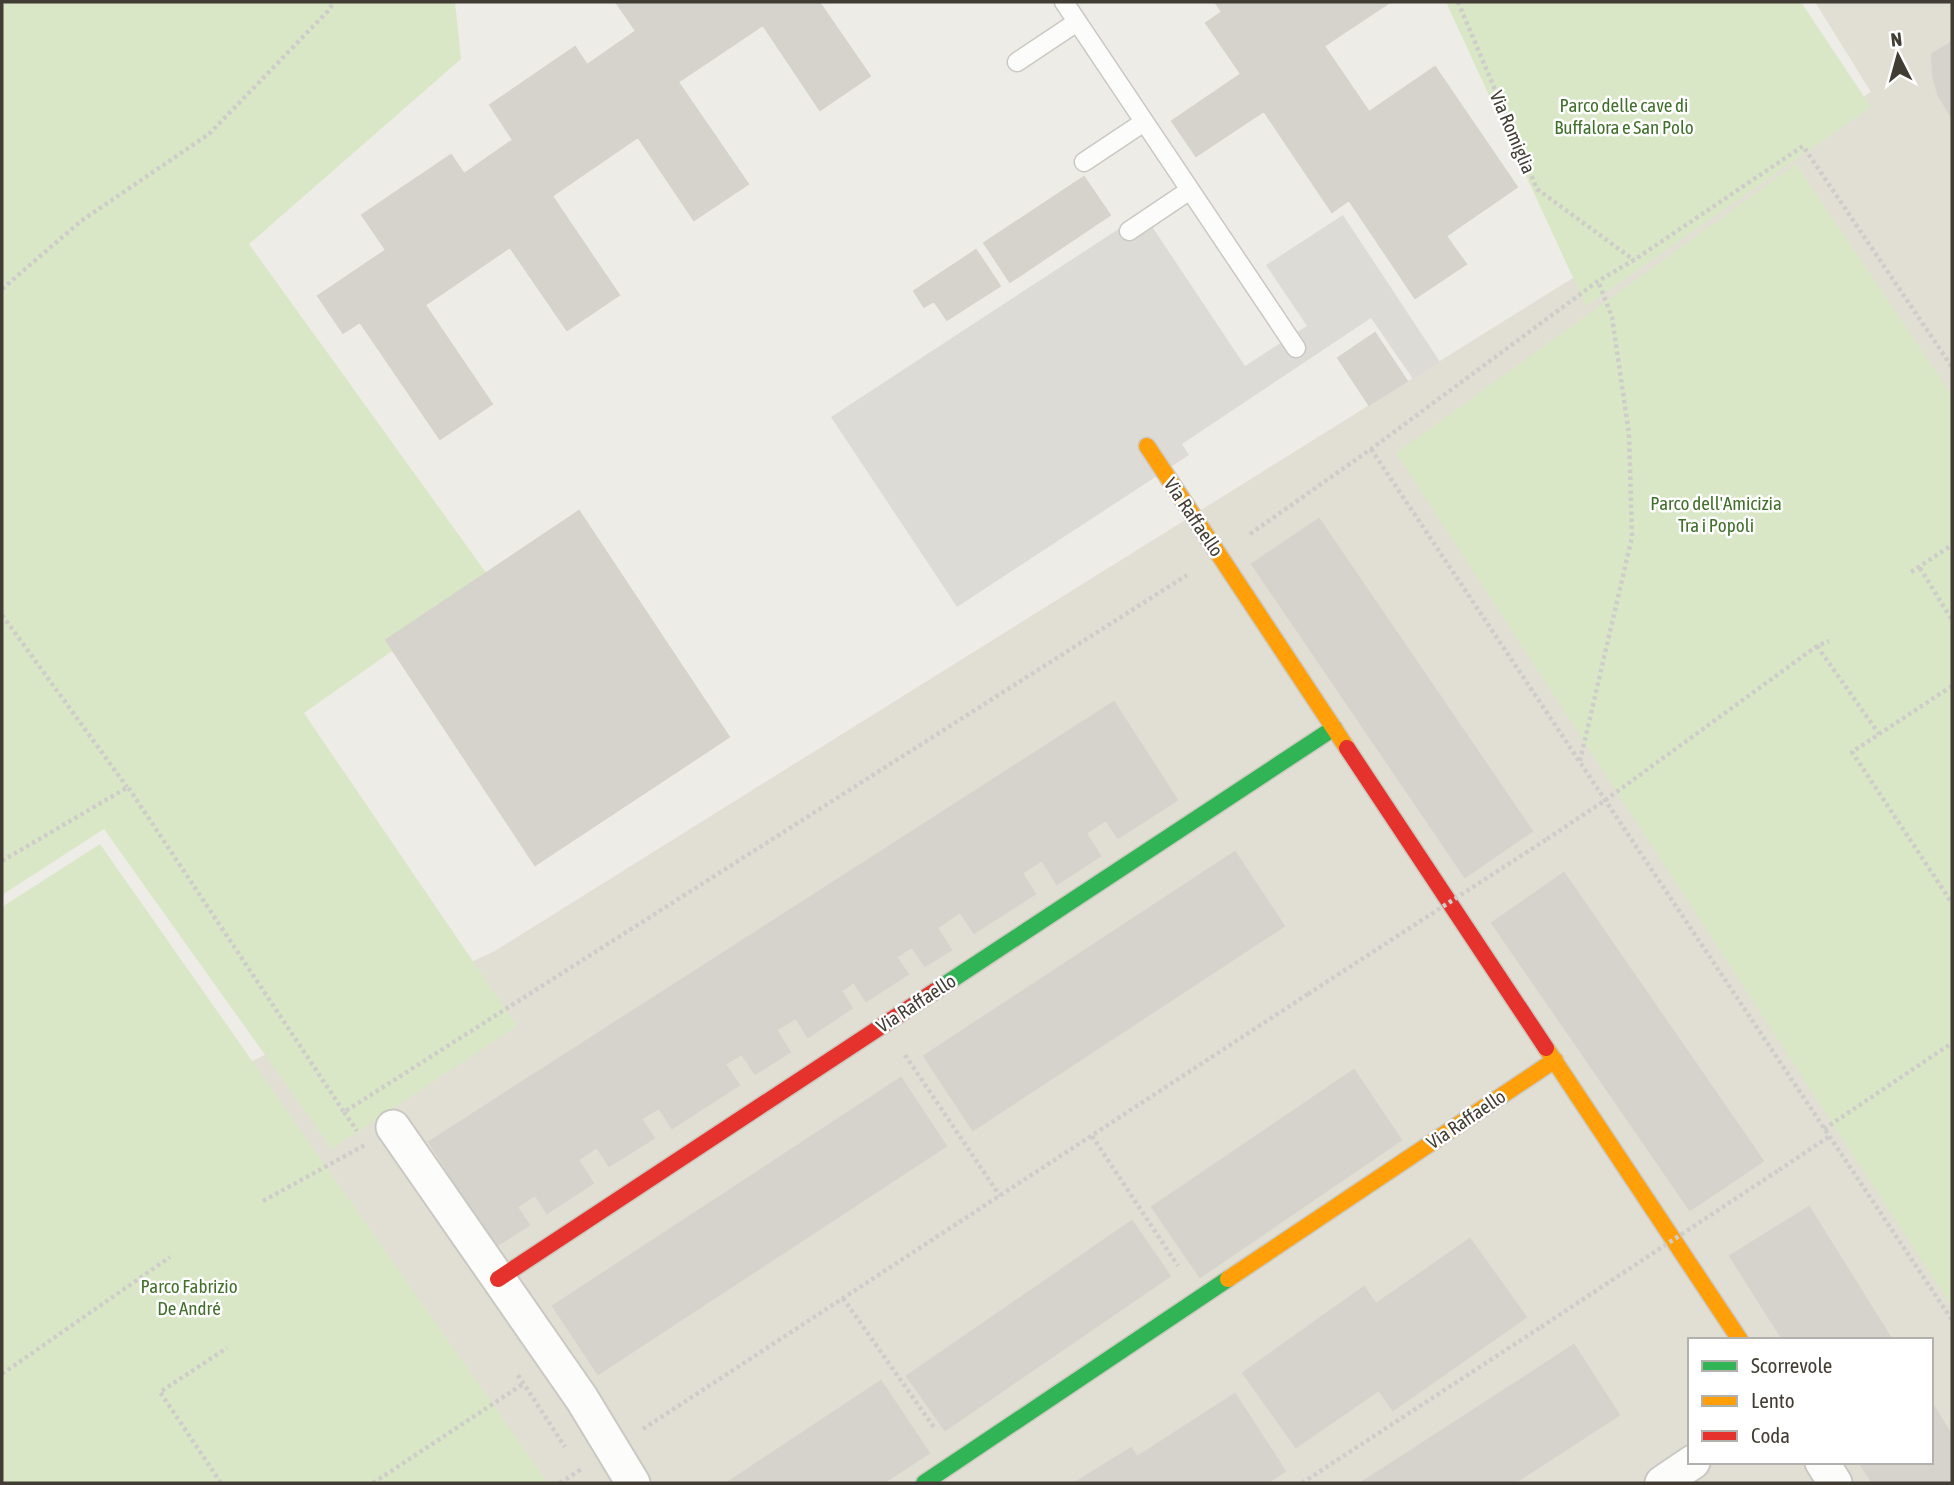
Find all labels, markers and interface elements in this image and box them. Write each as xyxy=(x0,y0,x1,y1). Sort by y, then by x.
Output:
north arrow xyxy=(1863,21,1933,91)
text: N xyxy=(1889,28,1903,51)
street label: Via Romiglia xyxy=(1486,87,1540,177)
park label: Parco delle cave di Buffalora e San Polo xyxy=(1554,94,1694,138)
street label: Via Raffaello xyxy=(1160,474,1228,561)
park label: Parco dell'Amicizia Tra i Popoli xyxy=(1650,492,1782,536)
street label: Via Raffaello xyxy=(872,969,960,1037)
street label: Via Raffaello xyxy=(1423,1085,1510,1153)
park label: Parco Fabrizio De André xyxy=(140,1275,238,1319)
legend xyxy=(1688,1338,1933,1464)
text: Scorrevole xyxy=(1751,1353,1832,1377)
text: Lento xyxy=(1751,1388,1795,1412)
text: Coda xyxy=(1751,1423,1790,1447)

